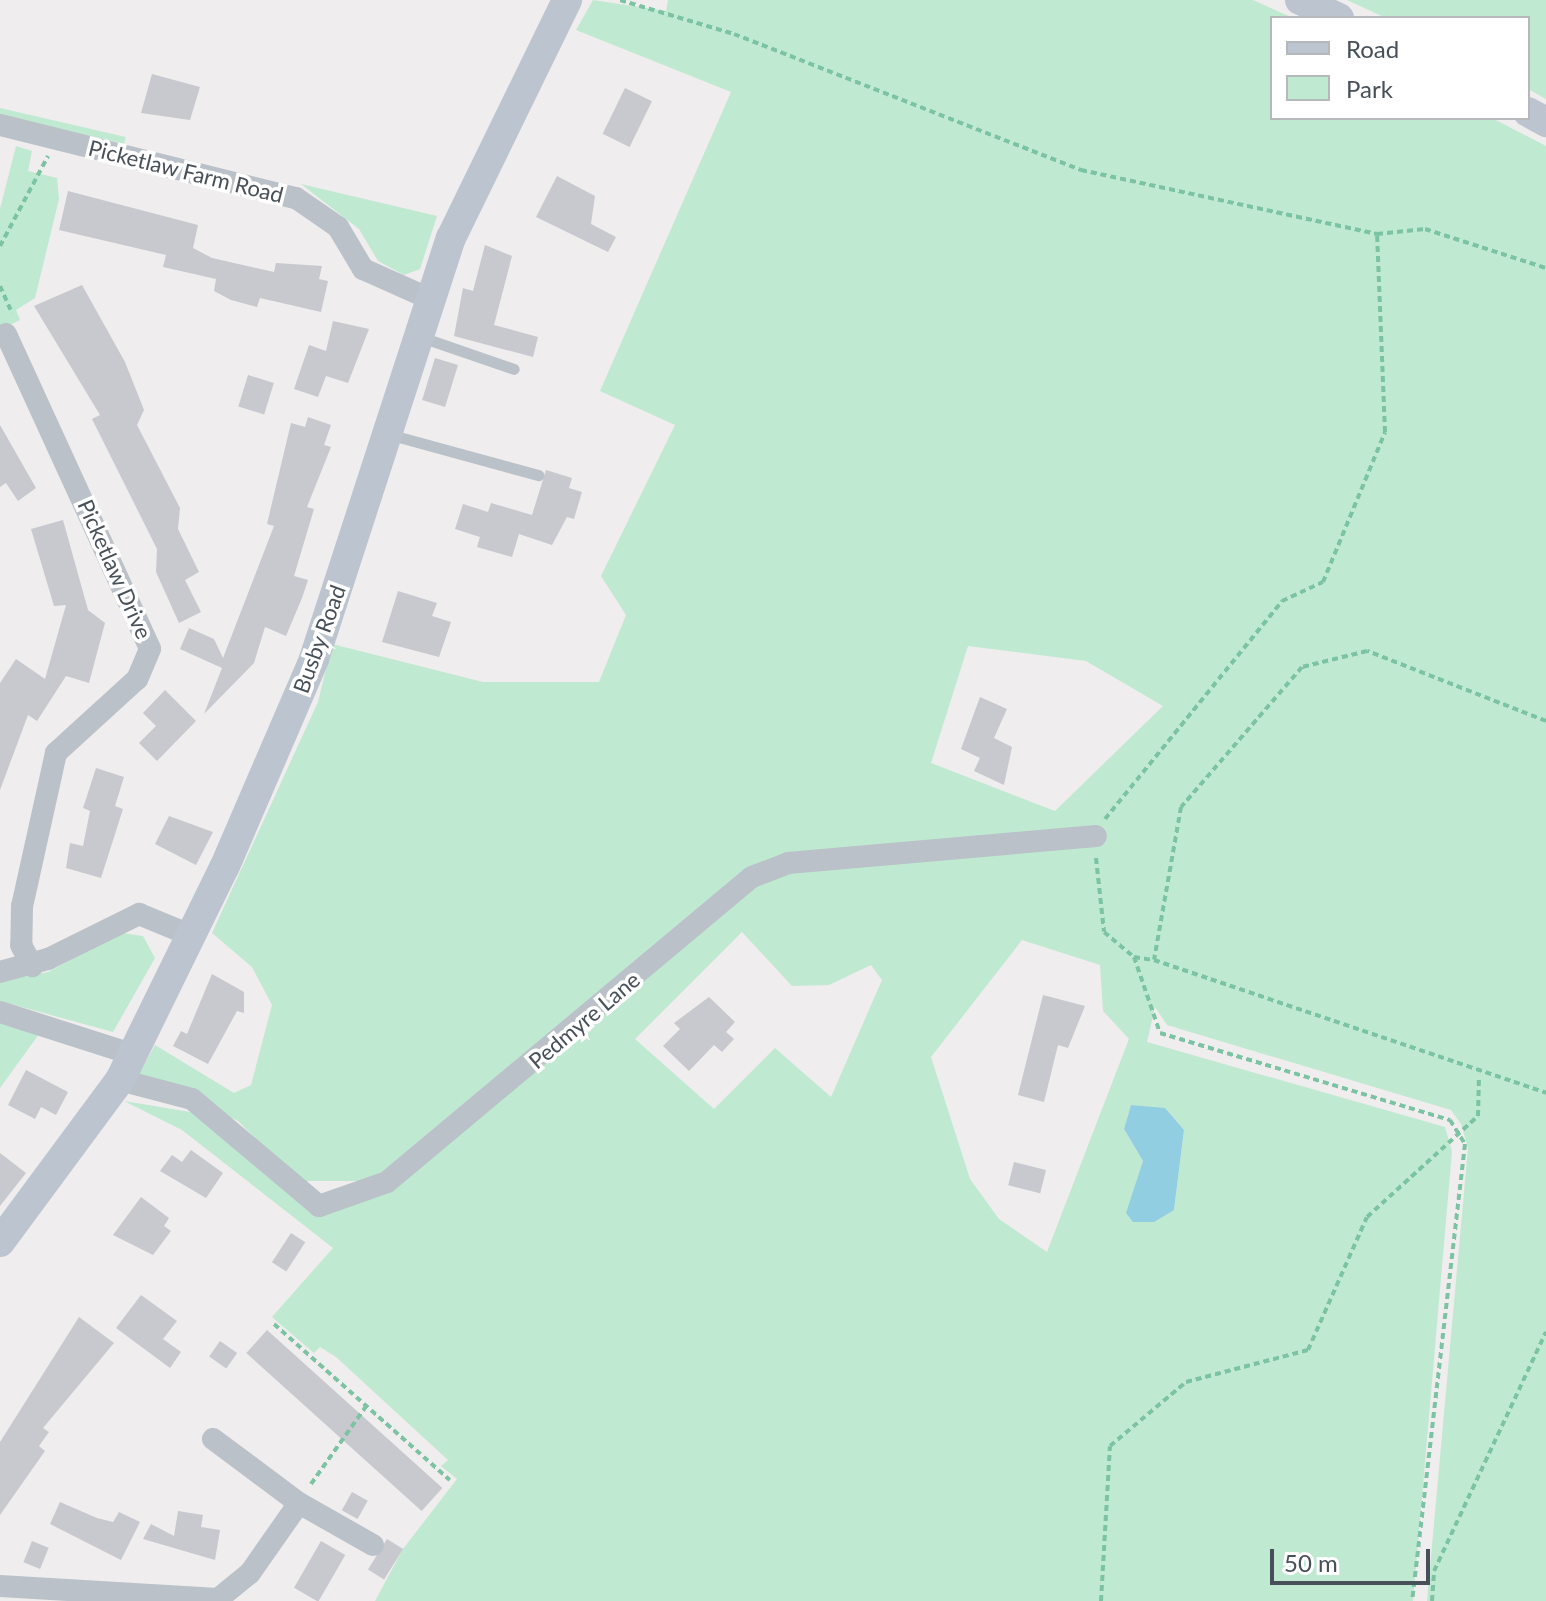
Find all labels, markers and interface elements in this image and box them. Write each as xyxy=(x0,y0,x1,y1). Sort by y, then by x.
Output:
legend xyxy=(1270,16,1530,120)
text: Road xyxy=(1346,34,1399,63)
text: Park xyxy=(1346,74,1393,103)
street label: Picketlaw Farm Road xyxy=(86,134,286,208)
street label: Picketlaw Drive xyxy=(72,495,158,643)
street label: Busby Road xyxy=(287,581,351,697)
street label: Pedmyre Lane xyxy=(523,966,645,1074)
scale bar xyxy=(1274,1533,1434,1583)
text: 50 m xyxy=(1284,1548,1338,1577)

